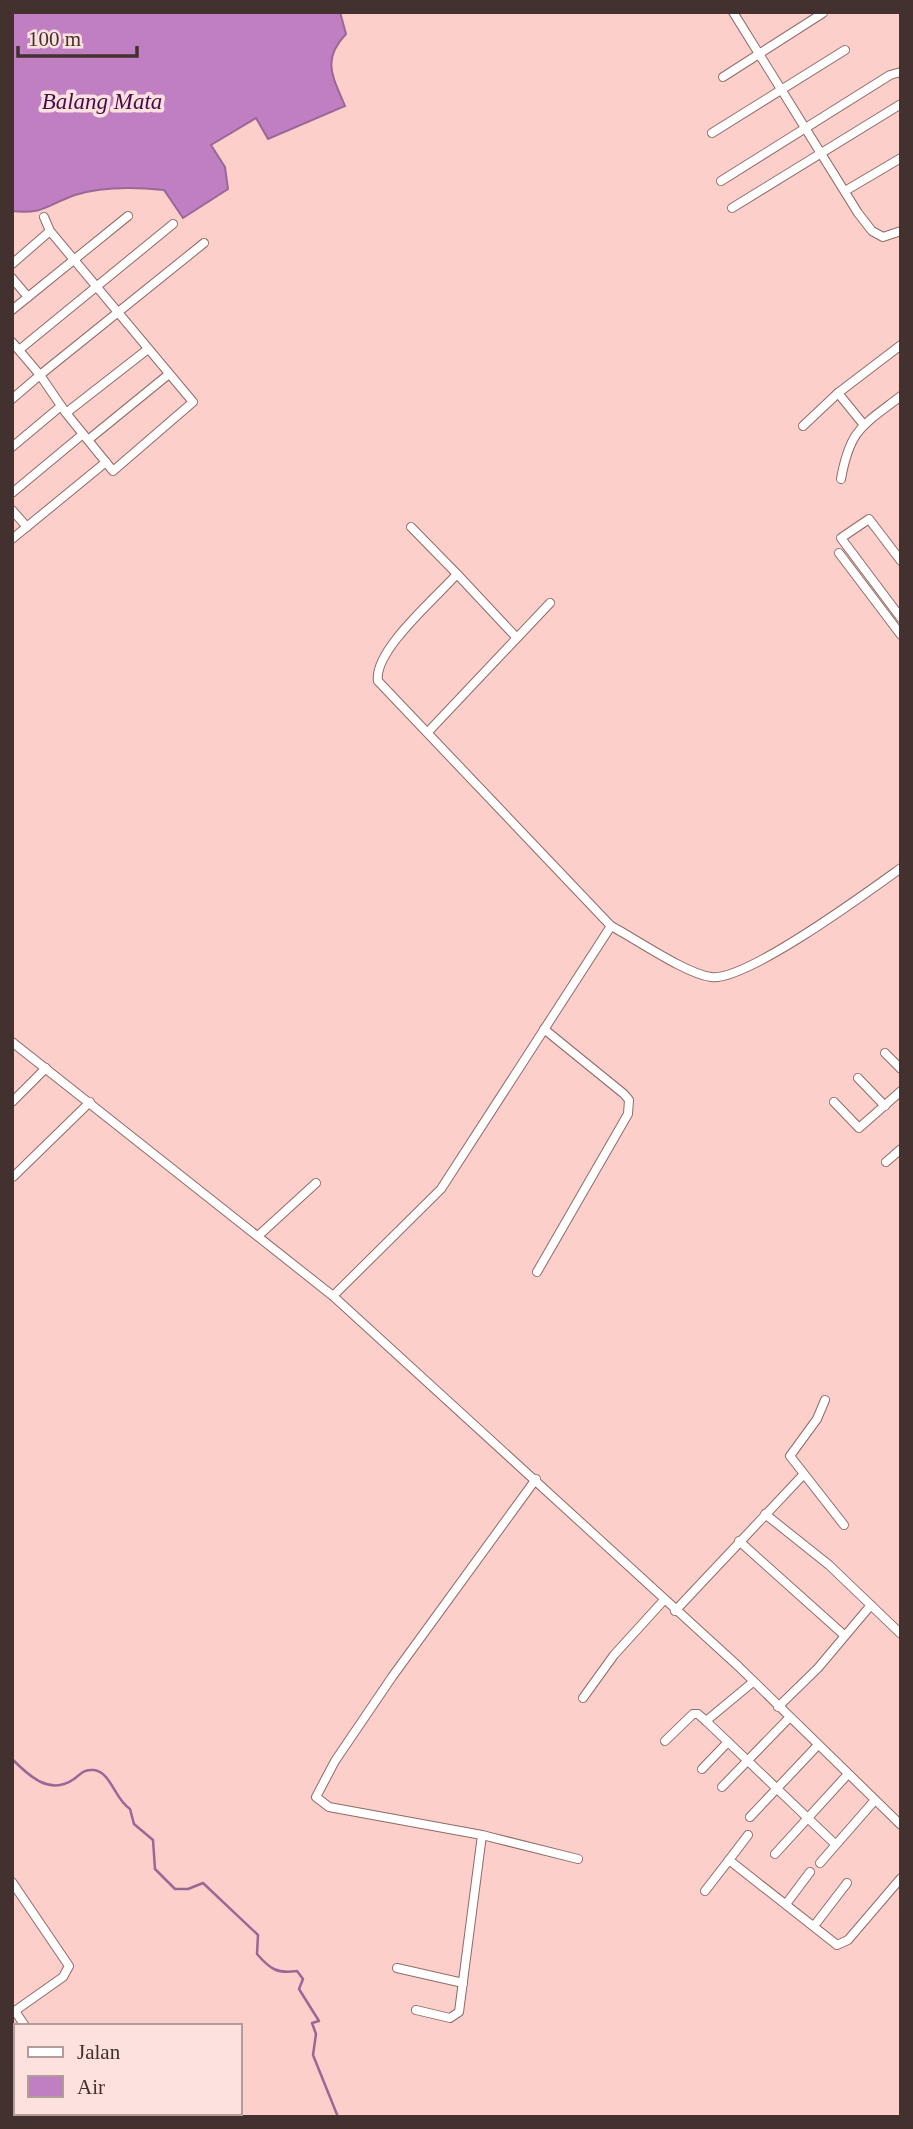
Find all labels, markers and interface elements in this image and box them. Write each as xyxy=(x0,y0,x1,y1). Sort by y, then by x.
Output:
scale bar xyxy=(18,14,136,58)
text: 100 m xyxy=(28,27,81,51)
water label: Balang Mata xyxy=(42,89,162,114)
legend xyxy=(14,2024,242,2115)
text: Jalan xyxy=(77,2040,121,2064)
text: Air xyxy=(77,2075,105,2099)

